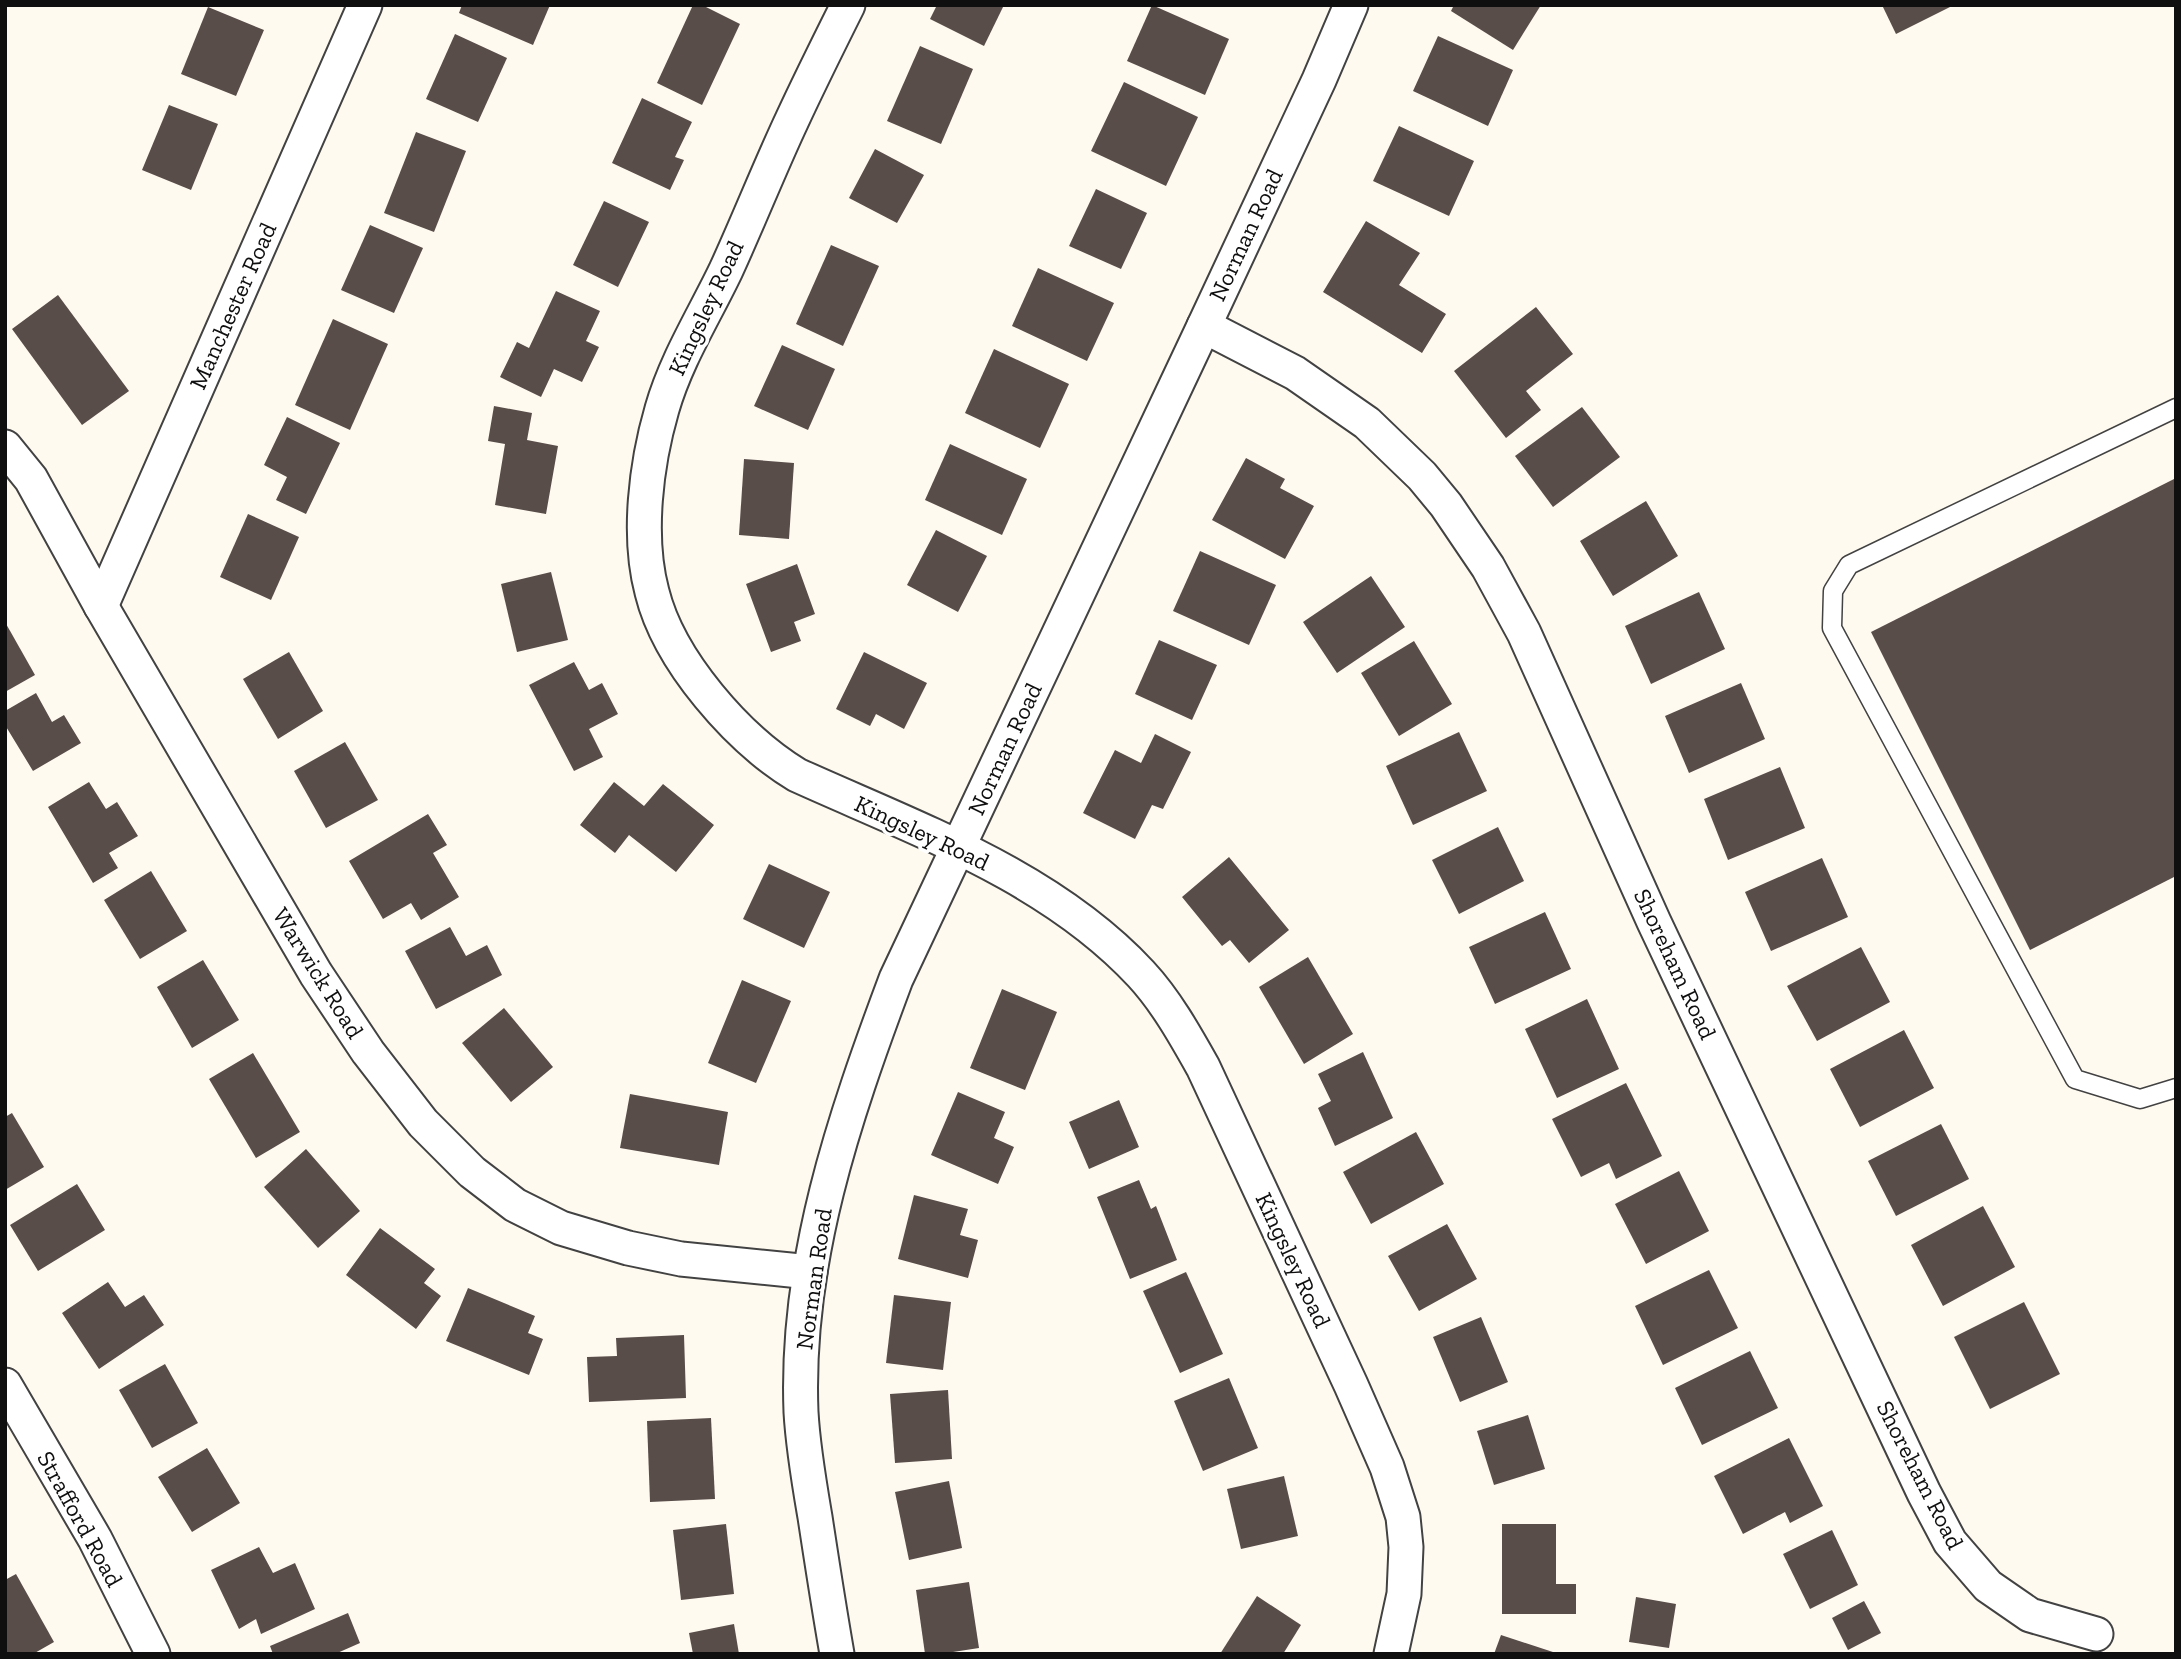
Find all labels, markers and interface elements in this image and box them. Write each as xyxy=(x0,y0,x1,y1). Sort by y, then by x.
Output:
street label: Norman Road xyxy=(1202,164,1289,306)
street label: Manchester Road xyxy=(183,218,282,394)
street label: Kingsley Road xyxy=(662,236,749,380)
street label: Norman Road xyxy=(961,678,1048,820)
street label: Kingsley Road xyxy=(850,789,994,876)
street label: Shoreham Road xyxy=(1628,884,1723,1044)
street label: Warwick Road xyxy=(267,902,370,1043)
street label: Kingsley Road xyxy=(1250,1188,1337,1332)
street label: Norman Road xyxy=(789,1206,838,1352)
street label: Shoreham Road xyxy=(1871,1396,1970,1554)
street label: Strafford Road xyxy=(31,1446,130,1592)

